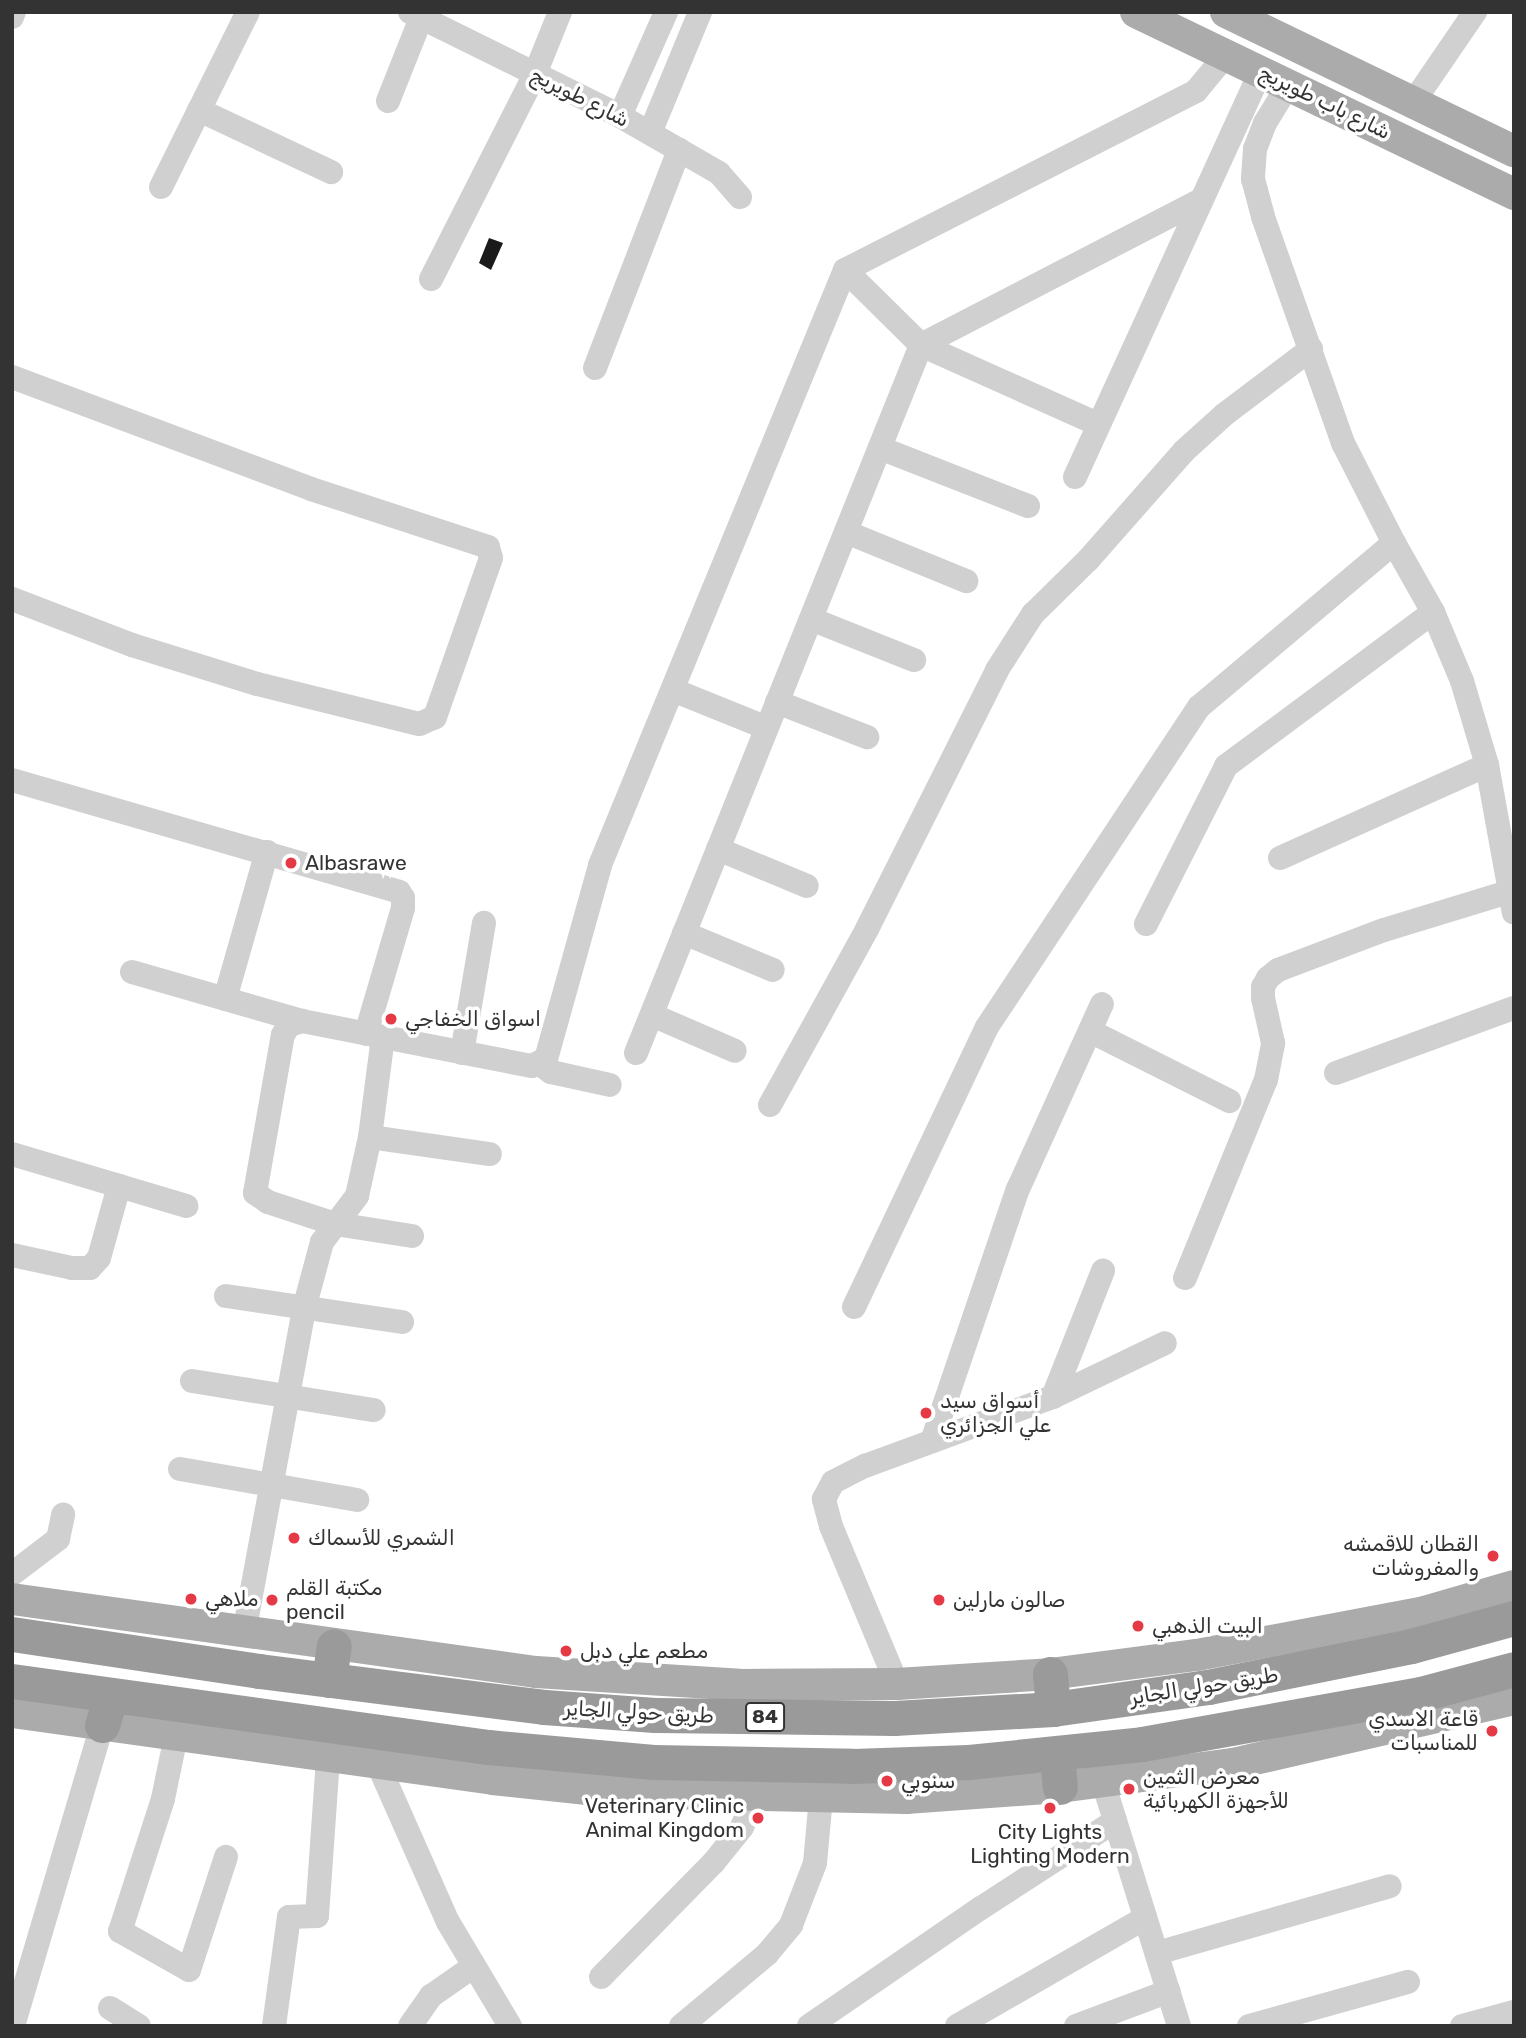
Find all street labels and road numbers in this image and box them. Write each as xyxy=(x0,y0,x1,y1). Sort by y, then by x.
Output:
street label: شارع باب طويريج xyxy=(1255,59,1395,145)
street label: شارع طويريج xyxy=(527,62,633,132)
street label: طريق حولي الجاير xyxy=(1128,1662,1280,1710)
street label: طريق حولي الجاير xyxy=(564,1695,714,1729)
road number: 84 xyxy=(744,1702,786,1732)

